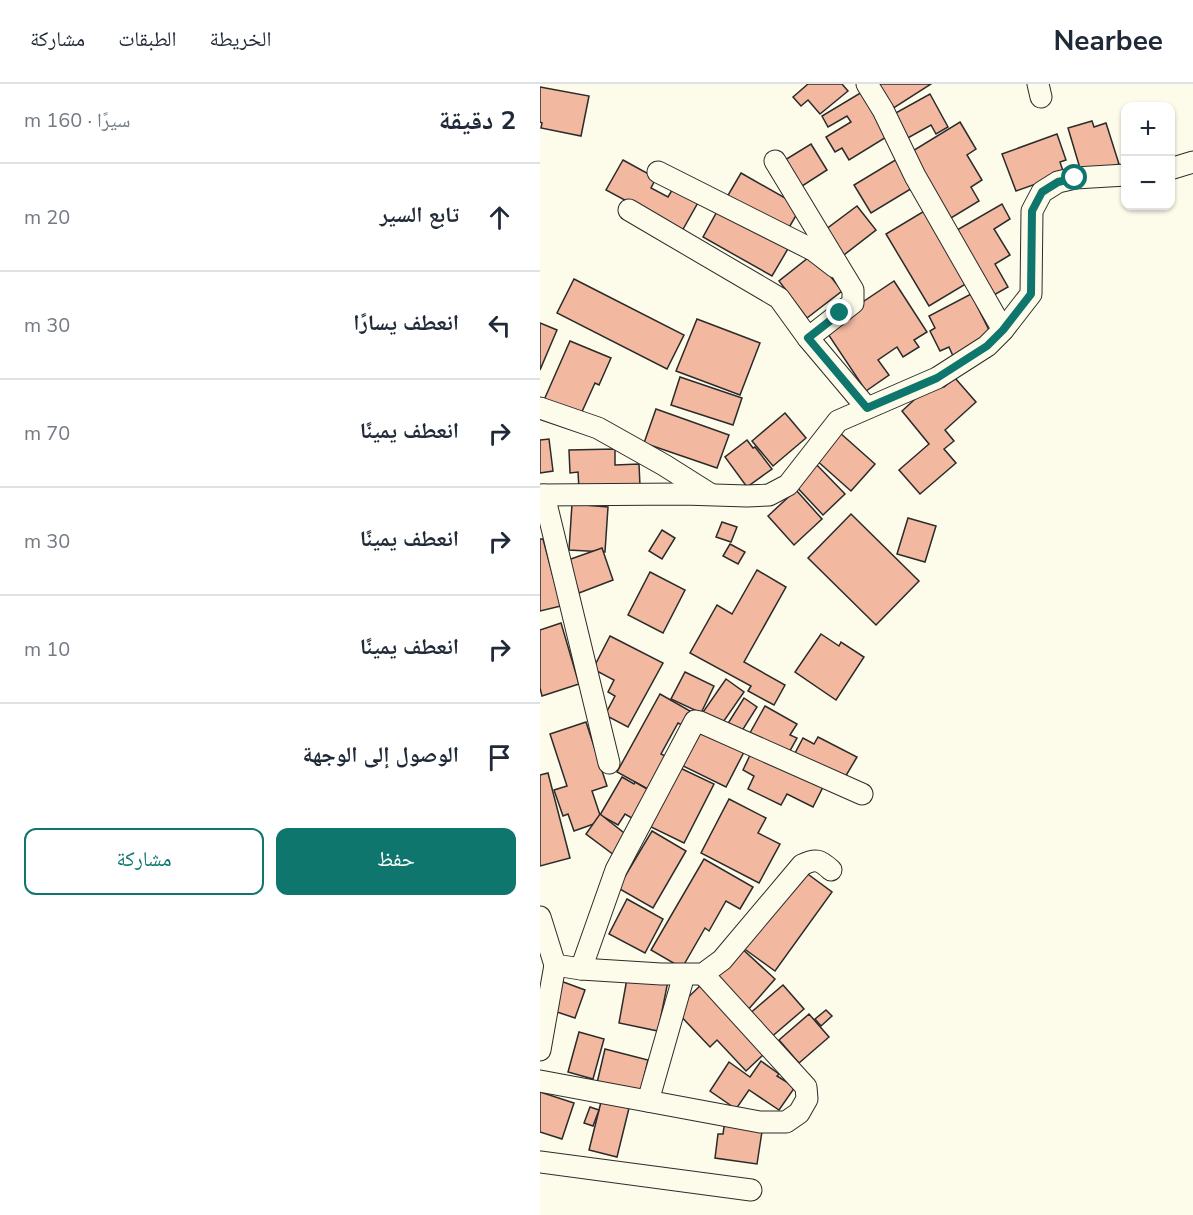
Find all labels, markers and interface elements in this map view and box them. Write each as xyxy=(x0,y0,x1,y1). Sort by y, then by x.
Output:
text: Nearbee xyxy=(1053,22,1163,60)
text: مشاركة xyxy=(30,25,85,53)
text: الطبقات xyxy=(118,25,177,53)
text: الخريطة xyxy=(210,25,271,53)
map controls xyxy=(1121,102,1175,210)
button: + xyxy=(1121,102,1175,156)
text: 2 دقيقة xyxy=(439,103,516,138)
text: سيرًا · 160 m xyxy=(24,107,130,134)
button: − xyxy=(1121,156,1175,210)
route start xyxy=(1061,164,1087,190)
text: تابع السير xyxy=(380,200,459,230)
icon: ahead xyxy=(483,201,516,234)
text: 20 m xyxy=(24,204,70,231)
route end xyxy=(826,299,852,325)
text: انعطف يسارًا xyxy=(353,308,459,338)
icon: left xyxy=(483,309,516,342)
text: 30 m xyxy=(24,312,70,339)
text: انعطف يمينًا xyxy=(360,416,459,446)
icon: right xyxy=(483,417,516,450)
text: 70 m xyxy=(24,420,70,447)
text: انعطف يمينًا xyxy=(360,524,459,554)
icon: right xyxy=(483,525,516,558)
text: 30 m xyxy=(24,528,70,555)
text: انعطف يمينًا xyxy=(360,632,459,662)
icon: right xyxy=(483,633,516,666)
text: 10 m xyxy=(24,636,70,663)
text: الوصول إلى الوجهة xyxy=(302,740,459,770)
icon: arrive xyxy=(483,741,516,774)
button: مشاركة xyxy=(24,828,264,895)
button: حفظ xyxy=(276,828,516,895)

